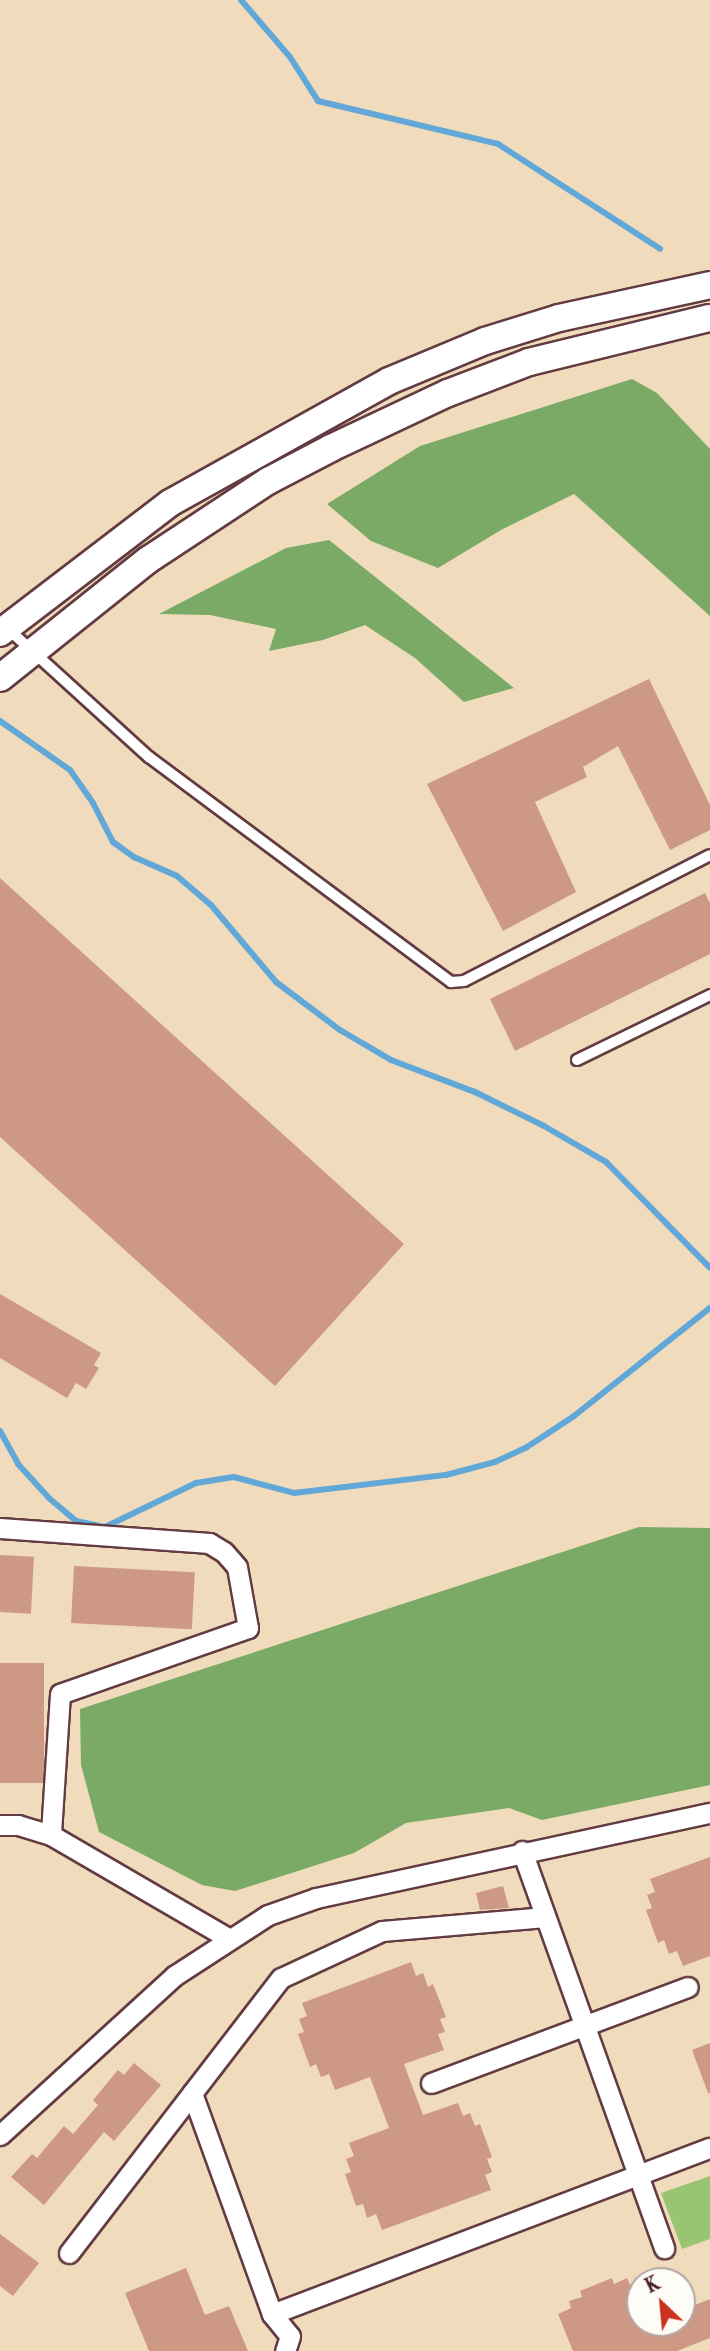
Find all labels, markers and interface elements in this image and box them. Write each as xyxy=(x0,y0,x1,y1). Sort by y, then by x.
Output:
north arrow xyxy=(626,2267,696,2337)
text: K xyxy=(641,2271,664,2299)

